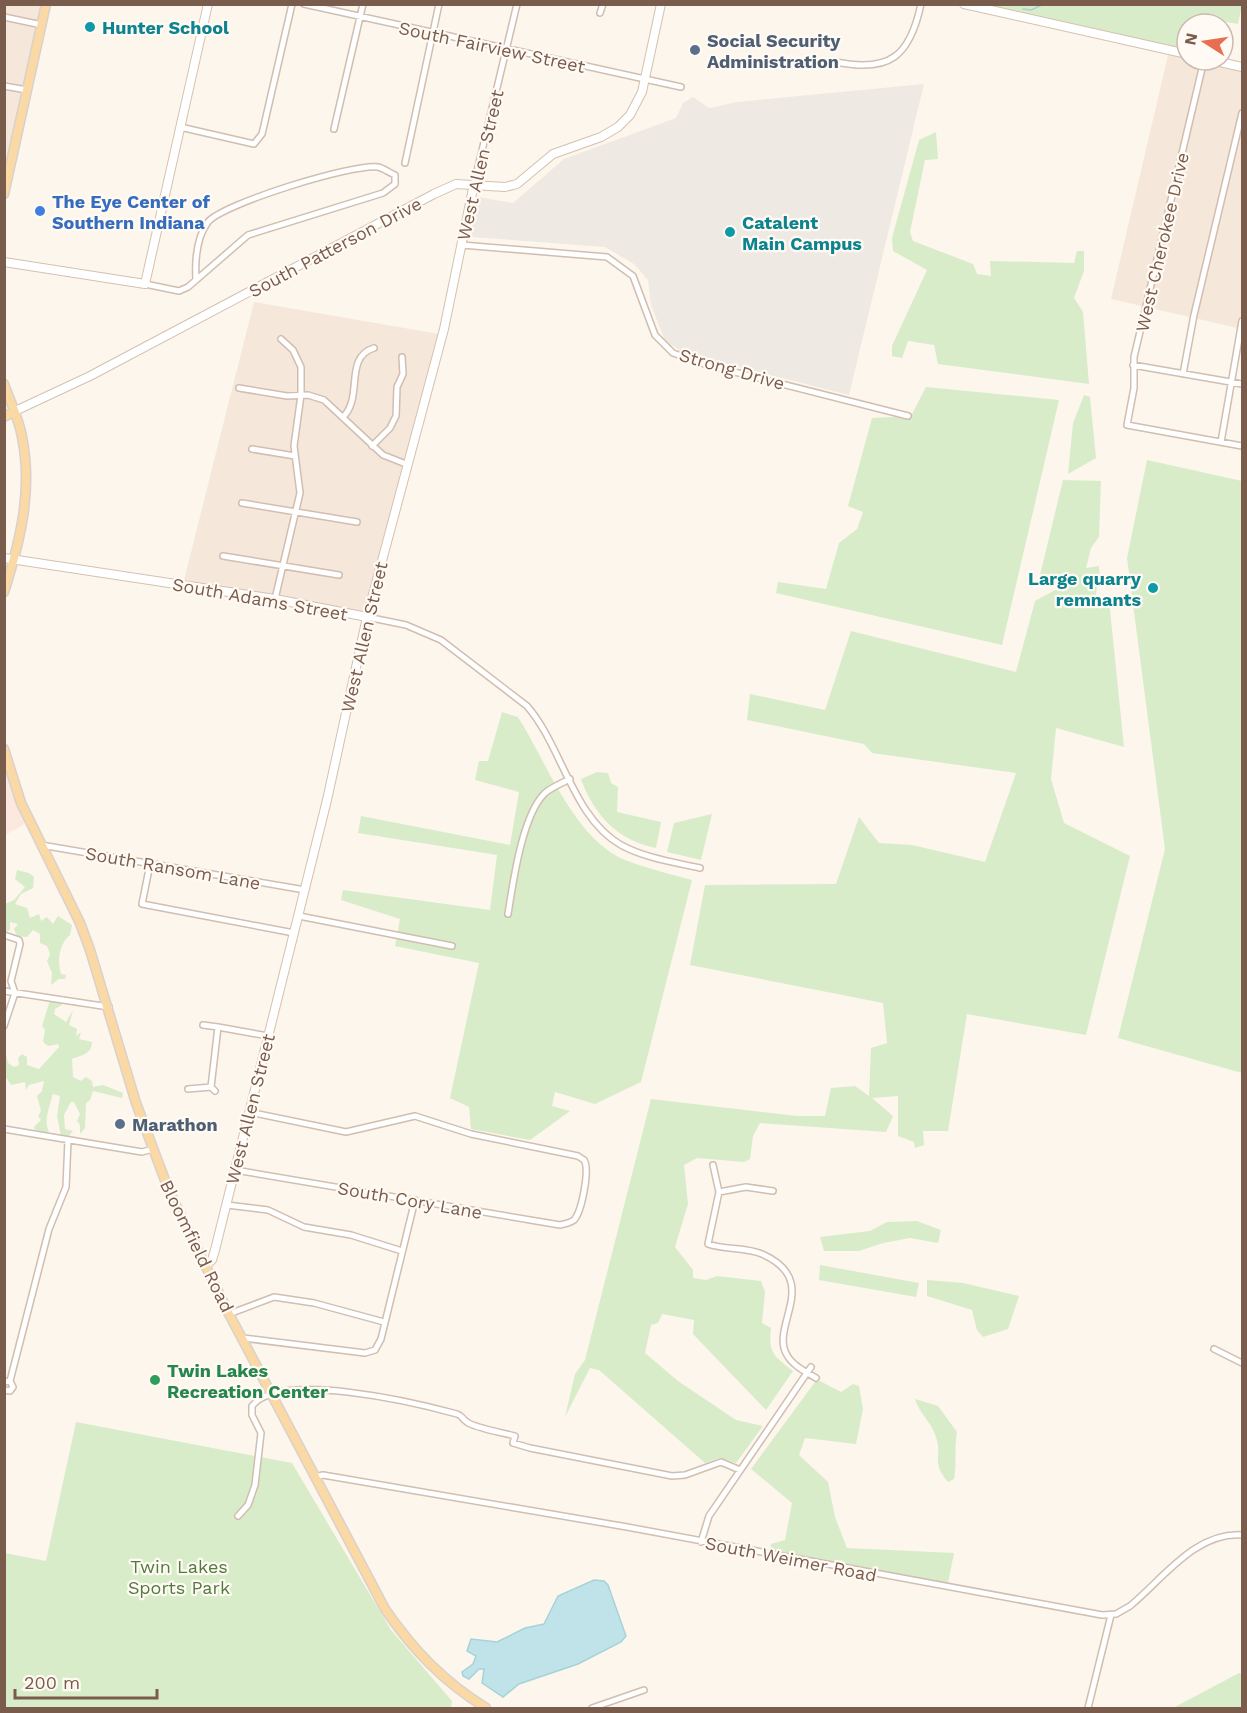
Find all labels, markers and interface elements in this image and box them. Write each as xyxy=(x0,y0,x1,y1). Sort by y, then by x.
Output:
north arrow xyxy=(1175,12,1235,72)
place label: Hunter School xyxy=(102,17,229,38)
street label: South Fairview Street xyxy=(397,17,588,77)
marker: Hunter School xyxy=(83,20,97,34)
place label: Social Security Administration xyxy=(707,30,841,72)
text: N xyxy=(1180,31,1201,47)
marker: Social Security Administration xyxy=(688,43,702,57)
street label: West Allen Street xyxy=(452,87,508,243)
street label: West Cherokee Drive xyxy=(1131,150,1193,334)
place label: The Eye Center of Southern Indiana xyxy=(52,191,210,233)
street label: South Patterson Drive xyxy=(245,192,425,302)
marker: The Eye Center of Southern Indiana xyxy=(33,204,47,218)
place label: Catalent Main Campus xyxy=(742,212,862,254)
marker: Catalent Main Campus xyxy=(723,225,737,239)
street label: Strong Drive xyxy=(677,344,787,394)
street label: West Allen Street xyxy=(336,559,392,715)
place label: Large quarry remnants xyxy=(1028,568,1142,610)
street label: South Adams Street xyxy=(171,573,350,625)
marker: Large quarry remnants xyxy=(1146,581,1160,595)
street label: South Ransom Lane xyxy=(84,842,262,894)
street label: West Allen Street xyxy=(221,1031,279,1186)
place label: Marathon xyxy=(132,1114,218,1135)
marker: Marathon xyxy=(113,1117,127,1131)
street label: Bloomfield Road xyxy=(156,1176,238,1316)
street label: South Cory Lane xyxy=(336,1177,484,1223)
place label: Twin Lakes Recreation Center xyxy=(167,1360,328,1402)
marker: Twin Lakes Recreation Center xyxy=(148,1373,162,1387)
street label: South Weimer Road xyxy=(703,1532,879,1586)
park label: Twin Lakes Sports Park xyxy=(128,1556,230,1598)
scale bar xyxy=(15,1662,158,1700)
text: 200 m xyxy=(24,1672,80,1693)

